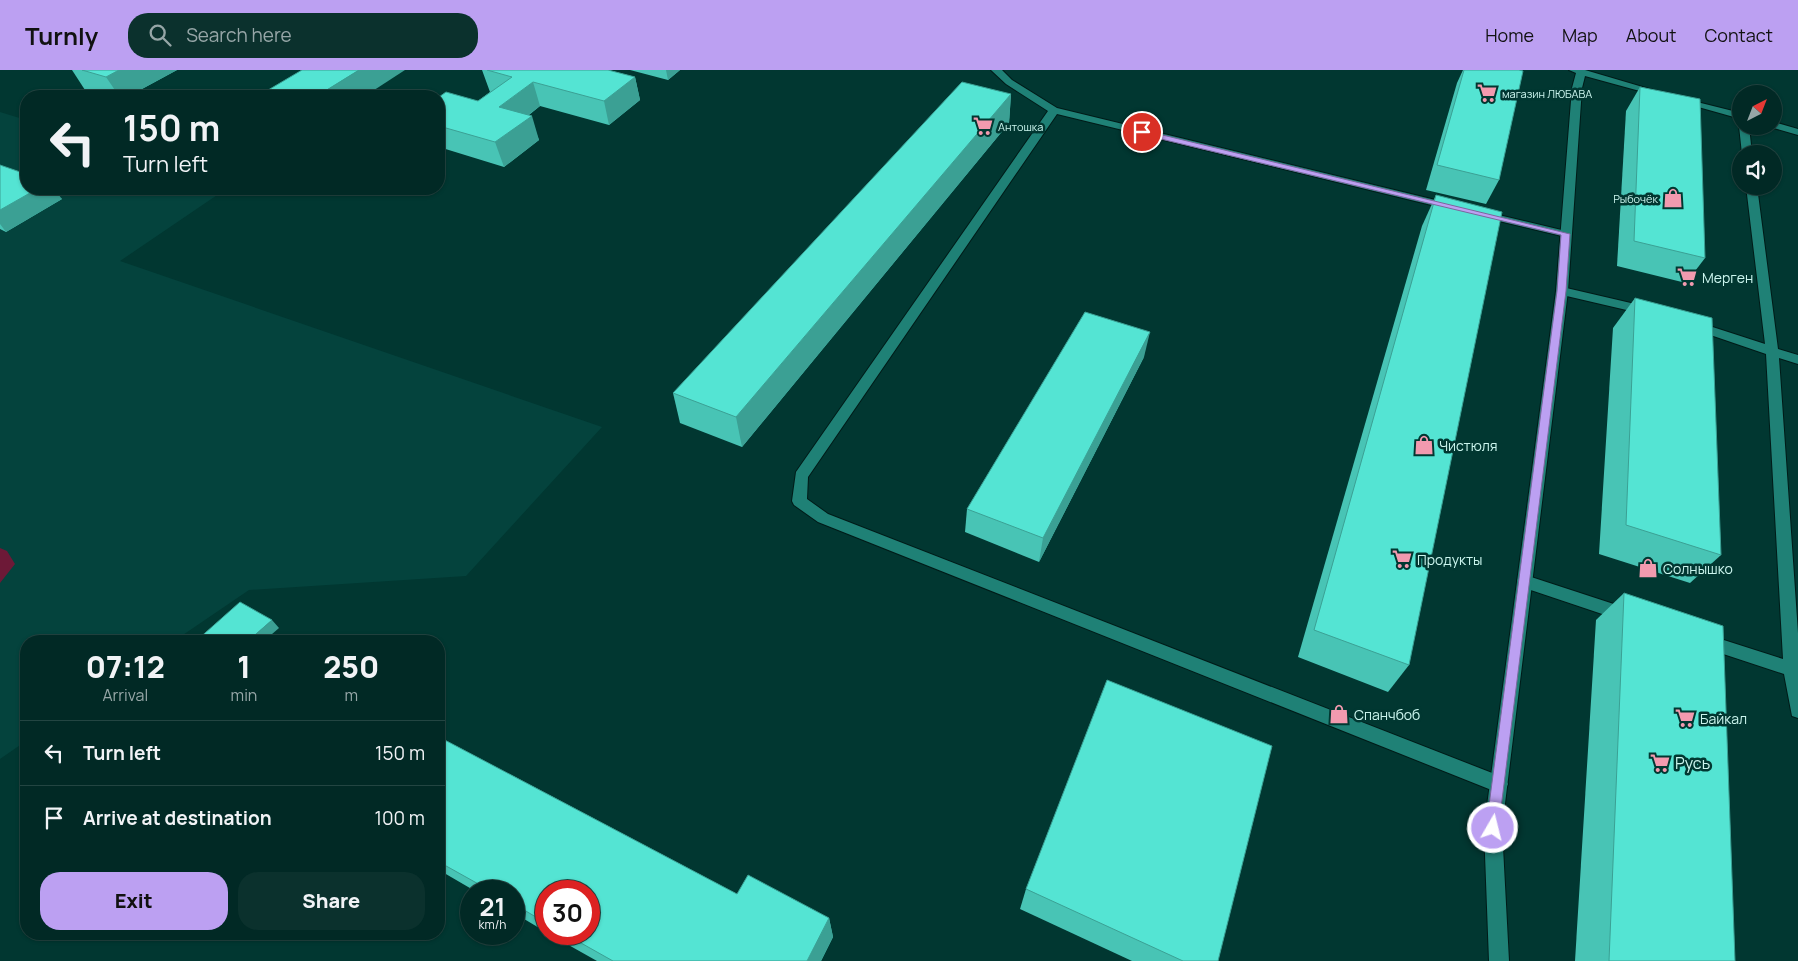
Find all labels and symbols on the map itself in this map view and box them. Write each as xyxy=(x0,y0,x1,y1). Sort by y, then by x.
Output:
supermarket icon: магазин ЛЮБАВА xyxy=(1476,82,1498,104)
north arrow xyxy=(1732,85,1782,135)
place label: магазин ЛЮБАВА xyxy=(1502,86,1592,101)
pin xyxy=(1121,111,1163,153)
supermarket icon: Антошка xyxy=(972,115,994,137)
place label: Антошка xyxy=(998,119,1043,134)
shop icon: Рыбочёк xyxy=(1662,187,1684,209)
place label: Рыбочёк xyxy=(1613,191,1659,206)
supermarket icon: Мерген xyxy=(1676,266,1698,288)
place label: Мерген xyxy=(1702,268,1753,287)
shop icon: Чистюля xyxy=(1413,434,1435,456)
place label: Чистюля xyxy=(1439,436,1498,455)
supermarket icon: Продукты xyxy=(1391,548,1413,570)
place label: Продукты xyxy=(1417,550,1482,569)
shop icon: Солнышко xyxy=(1637,557,1659,579)
place label: Солнышко xyxy=(1663,559,1733,578)
shop icon: Спанчбоб xyxy=(1328,703,1350,725)
place label: Спанчбоб xyxy=(1354,705,1420,724)
supermarket icon: Байкал xyxy=(1674,707,1696,729)
place label: Байкал xyxy=(1700,709,1747,728)
supermarket icon: Русь xyxy=(1649,752,1671,774)
place label: Русь xyxy=(1675,752,1710,774)
position arrow xyxy=(1466,801,1518,853)
speed limit sign: 30 xyxy=(535,880,600,945)

